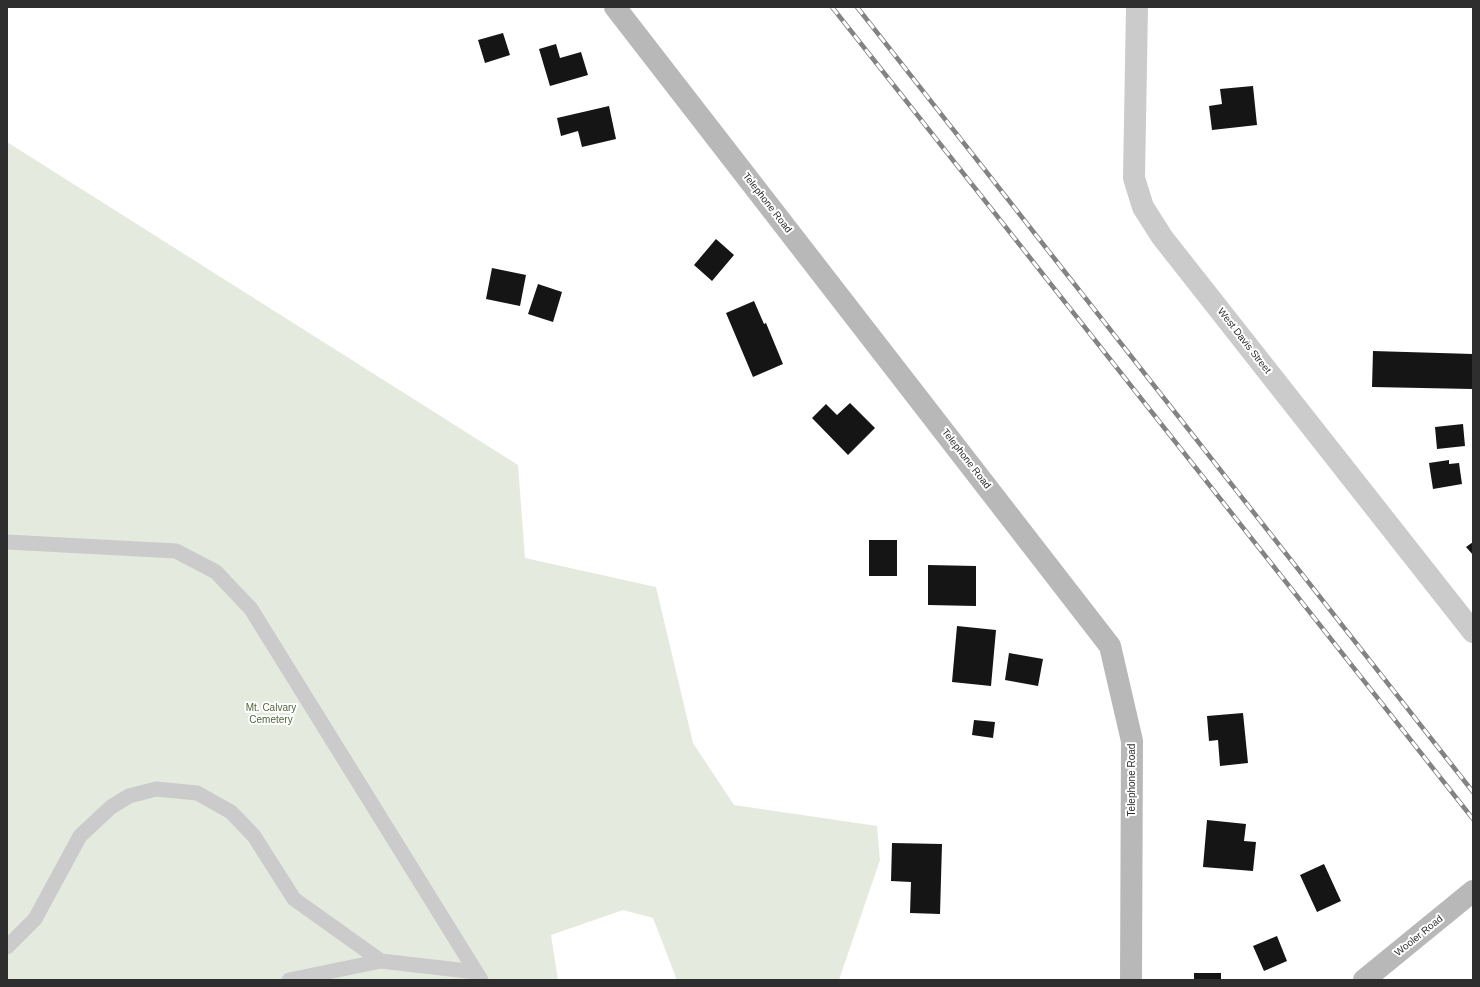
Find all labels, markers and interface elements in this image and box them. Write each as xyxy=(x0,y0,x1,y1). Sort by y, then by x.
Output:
street label: Telephone Road xyxy=(740,171,794,235)
street label: West Davis Street xyxy=(1215,306,1273,376)
street label: Telephone Road xyxy=(939,427,993,491)
park label: Mt. Calvary Cemetery xyxy=(246,702,296,726)
street label: Telephone Road xyxy=(1126,744,1138,816)
street label: Wooler Road xyxy=(1393,913,1445,959)

